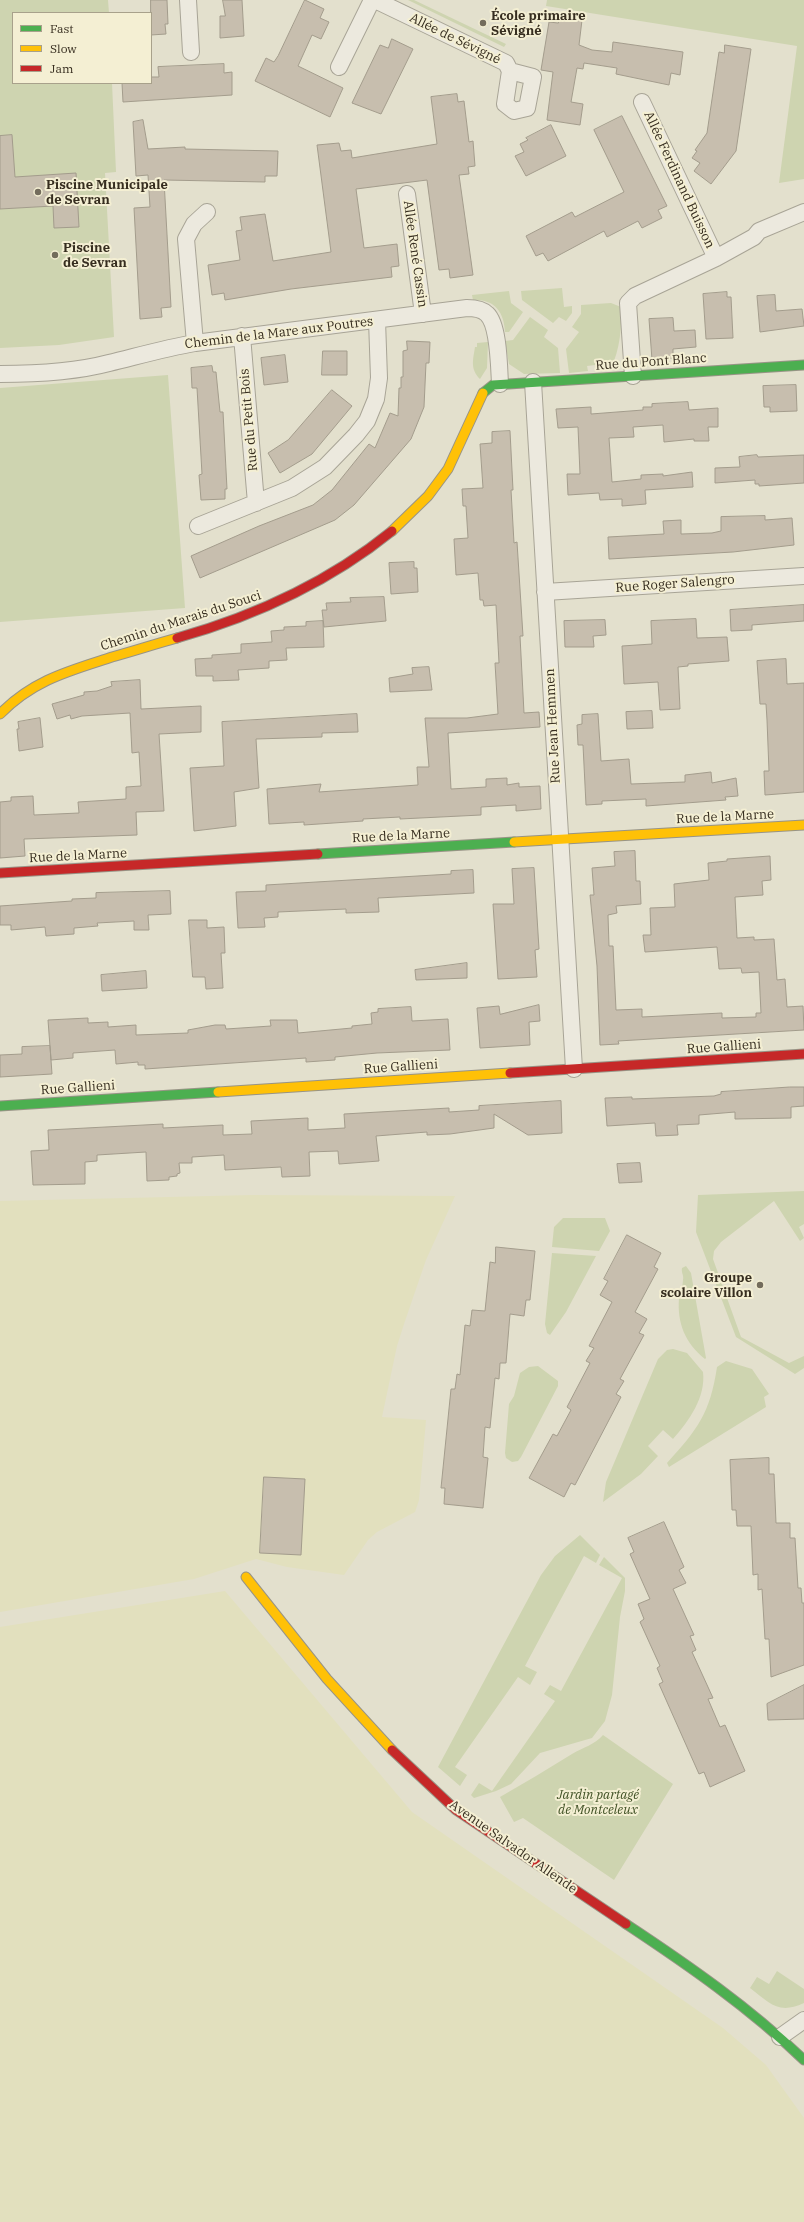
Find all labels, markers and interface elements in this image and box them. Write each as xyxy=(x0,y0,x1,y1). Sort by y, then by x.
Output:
place label: École primaire Sévigné xyxy=(491,8,586,39)
street label: Allée de Sévigné xyxy=(407,10,503,68)
legend xyxy=(12,12,152,84)
marker: École primaire Sévigné xyxy=(478,18,488,28)
text: Fast xyxy=(50,21,74,36)
text: Slow xyxy=(50,41,77,56)
text: Jam xyxy=(50,61,73,76)
street label: Allée Ferdinand Buisson xyxy=(640,109,718,251)
place label: Piscine Municipale de Sevran xyxy=(46,177,168,208)
marker: Piscine Municipale de Sevran xyxy=(33,187,43,197)
street label: Allée René Cassin xyxy=(400,200,430,308)
place label: Piscine de Sevran xyxy=(63,240,127,271)
marker: Piscine de Sevran xyxy=(50,250,60,260)
street label: Chemin de la Mare aux Poutres xyxy=(184,314,374,352)
street label: Rue du Pont Blanc xyxy=(595,350,707,374)
street label: Rue du Petit Bois xyxy=(237,368,261,472)
street label: Rue Roger Salengro xyxy=(615,572,735,596)
street label: Chemin du Marais du Souci xyxy=(99,588,263,654)
street label: Rue Jean Hemmen xyxy=(542,668,564,784)
street label: Rue de la Marne xyxy=(676,807,774,827)
street label: Rue de la Marne xyxy=(352,826,450,846)
street label: Rue de la Marne xyxy=(29,846,127,866)
street label: Rue Gallieni xyxy=(686,1037,762,1057)
street label: Rue Gallieni xyxy=(363,1057,439,1077)
street label: Rue Gallieni xyxy=(40,1078,116,1098)
place label: Groupe scolaire Villon xyxy=(660,1270,752,1301)
marker: Groupe scolaire Villon xyxy=(755,1280,765,1290)
park label: Jardin partagé de Montceleux xyxy=(557,1787,639,1818)
street label: Avenue Salvador Allende xyxy=(446,1797,580,1897)

